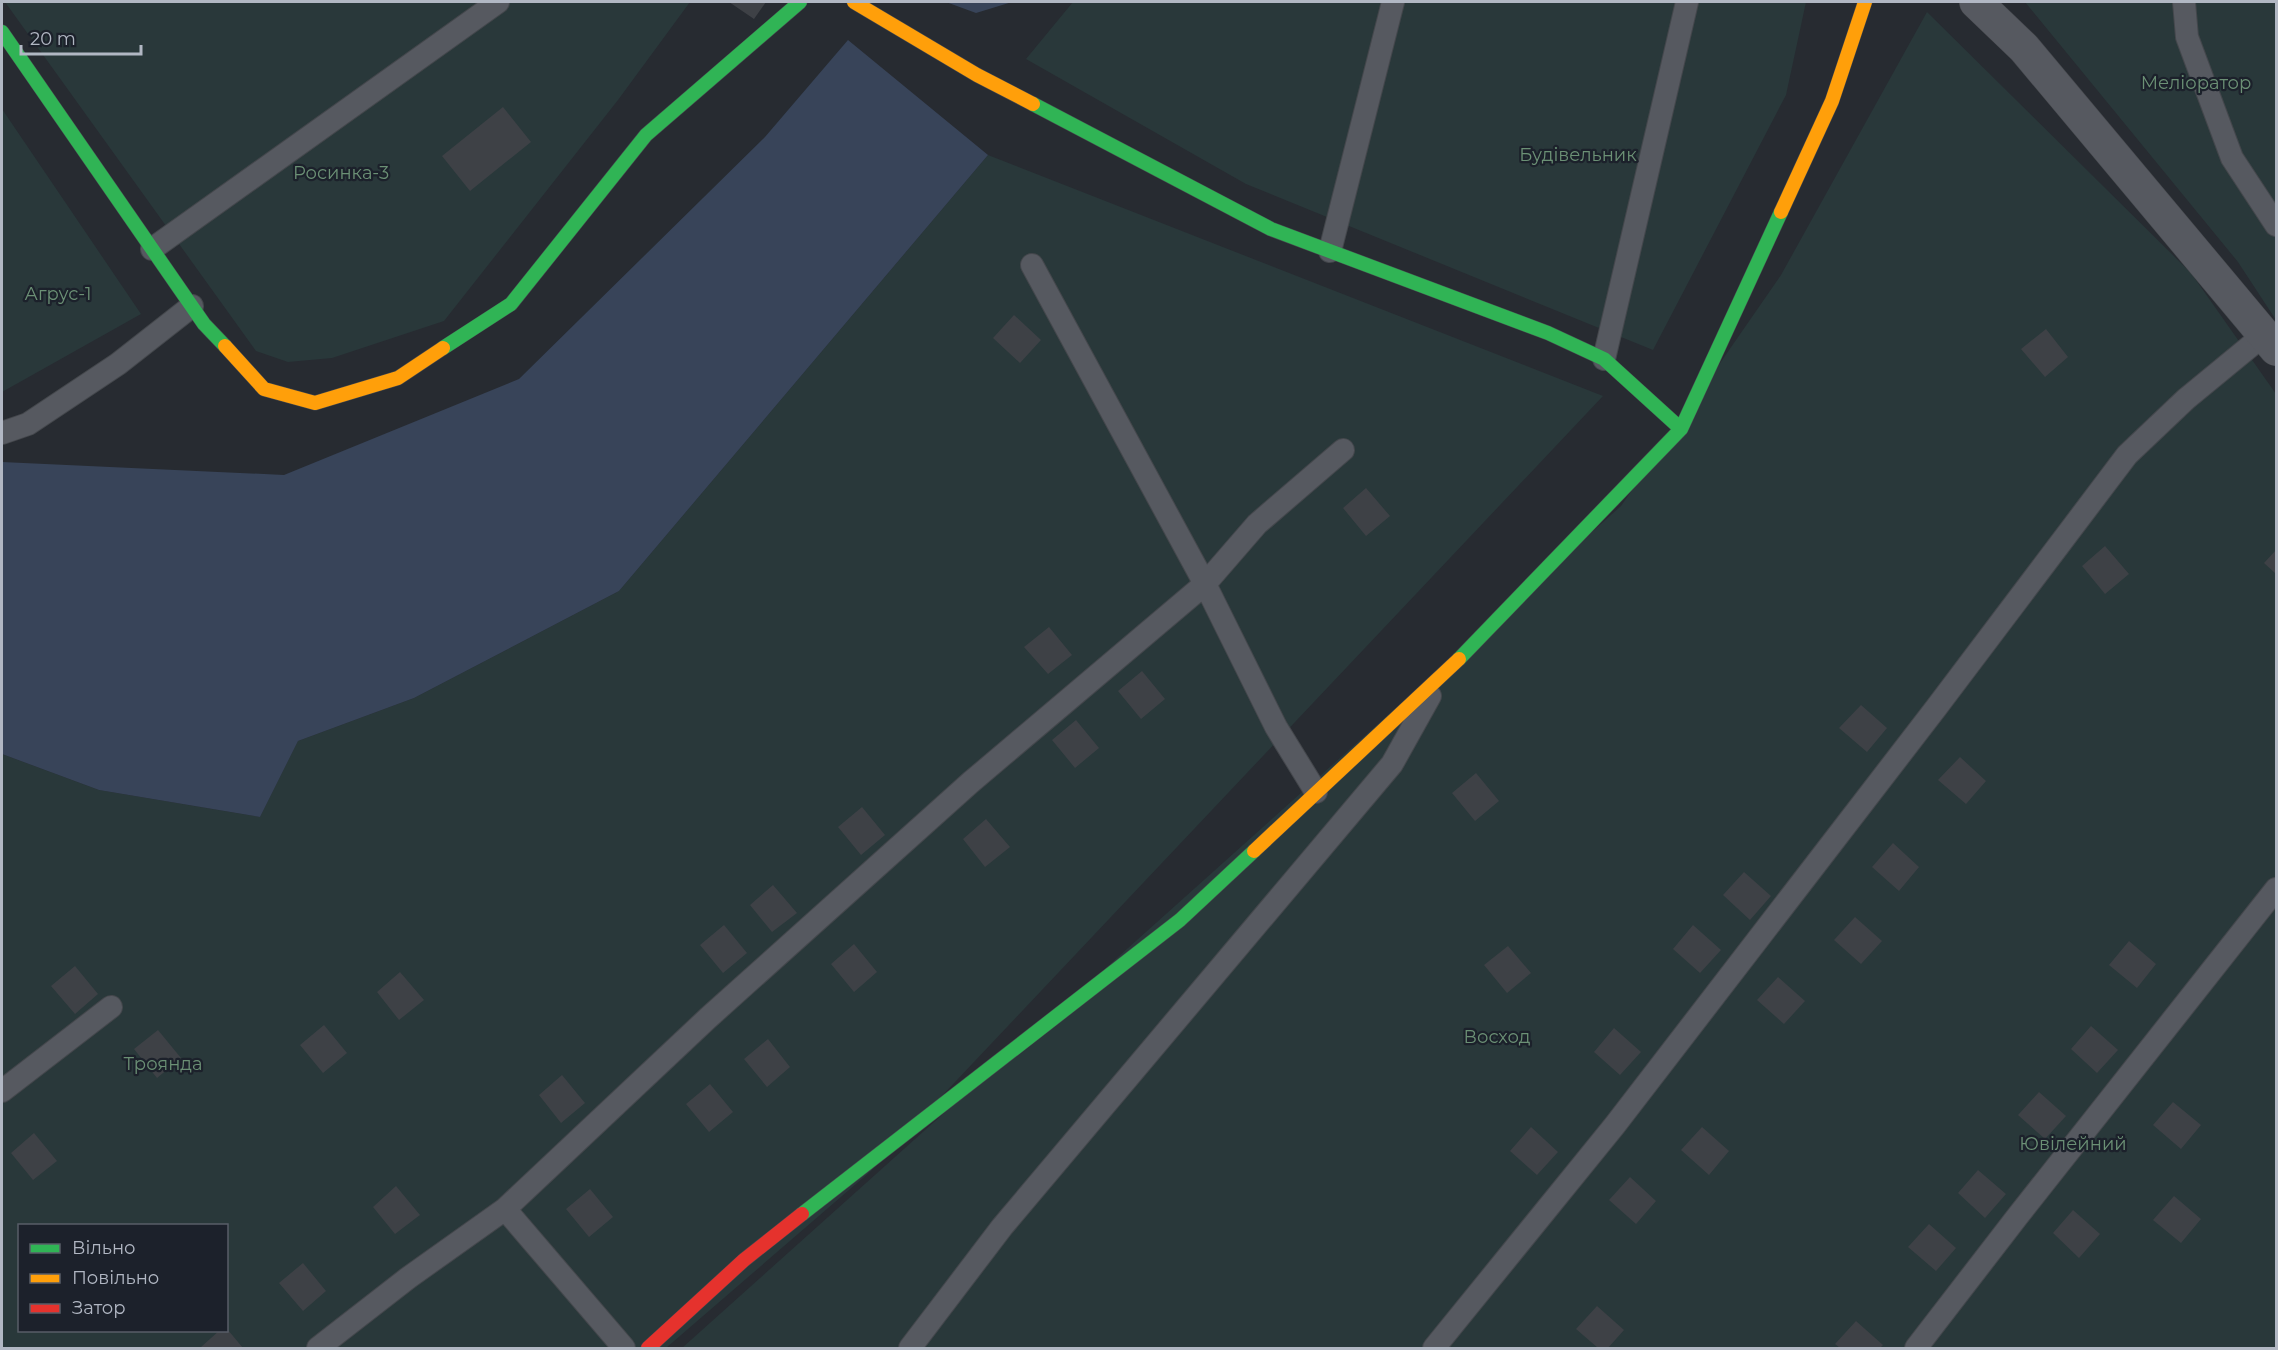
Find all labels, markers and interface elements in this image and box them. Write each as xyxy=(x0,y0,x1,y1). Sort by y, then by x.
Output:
scale bar xyxy=(21,18,141,56)
text: 20 m xyxy=(30,28,76,50)
park label: Меліоратор xyxy=(2141,72,2251,94)
park label: Будівельник xyxy=(1519,144,1637,166)
park label: Росинка-3 xyxy=(293,162,389,184)
park label: Агрус-1 xyxy=(25,283,91,305)
park label: Восход xyxy=(1463,1026,1531,1048)
park label: Троянда xyxy=(123,1053,203,1075)
park label: Ювілейний xyxy=(2019,1133,2127,1155)
legend xyxy=(18,1224,228,1332)
text: Вільно xyxy=(72,1237,136,1259)
text: Повільно xyxy=(72,1267,159,1289)
text: Затор xyxy=(72,1297,126,1319)

